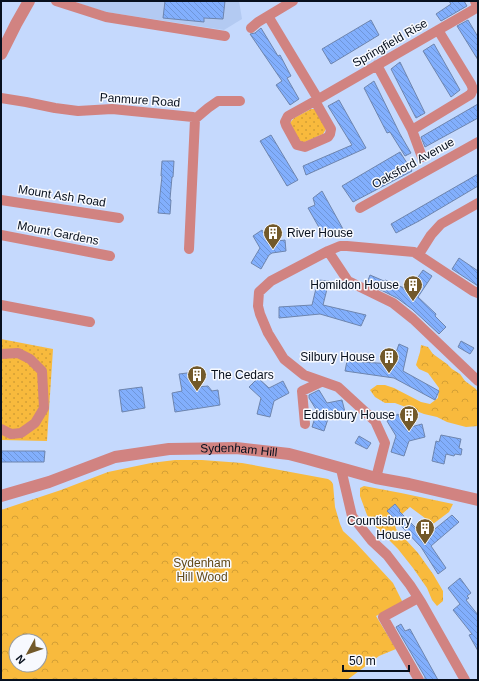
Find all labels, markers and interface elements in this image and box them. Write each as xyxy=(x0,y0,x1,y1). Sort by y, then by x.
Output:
street label: Springfield Rise xyxy=(350,16,430,70)
street label: Panmure Road xyxy=(99,90,181,110)
street label: Oaksford Avenue xyxy=(369,134,457,191)
street label: Mount Ash Road xyxy=(17,182,107,210)
street label: Mount Gardens xyxy=(16,218,100,248)
building icon: River House xyxy=(262,222,284,250)
place label: River House xyxy=(287,226,353,240)
building icon: Homildon House xyxy=(402,274,424,302)
place label: Homildon House xyxy=(310,278,399,292)
building icon: Silbury House xyxy=(378,346,400,374)
place label: Silbury House xyxy=(300,350,375,364)
building icon: The Cedars xyxy=(186,364,208,392)
place label: The Cedars xyxy=(211,368,274,382)
building icon: Eddisbury House xyxy=(398,404,420,432)
place label: Eddisbury House xyxy=(304,408,395,422)
street label: Sydenham Hill xyxy=(200,441,278,460)
place label: Countisbury House xyxy=(347,514,411,542)
building icon: Countisbury House xyxy=(414,517,436,545)
park label: Sydenham Hill Wood xyxy=(173,556,231,584)
north arrow xyxy=(8,633,48,673)
scale bar xyxy=(343,647,409,673)
text: N xyxy=(13,652,27,666)
text: 50 m xyxy=(349,654,376,668)

